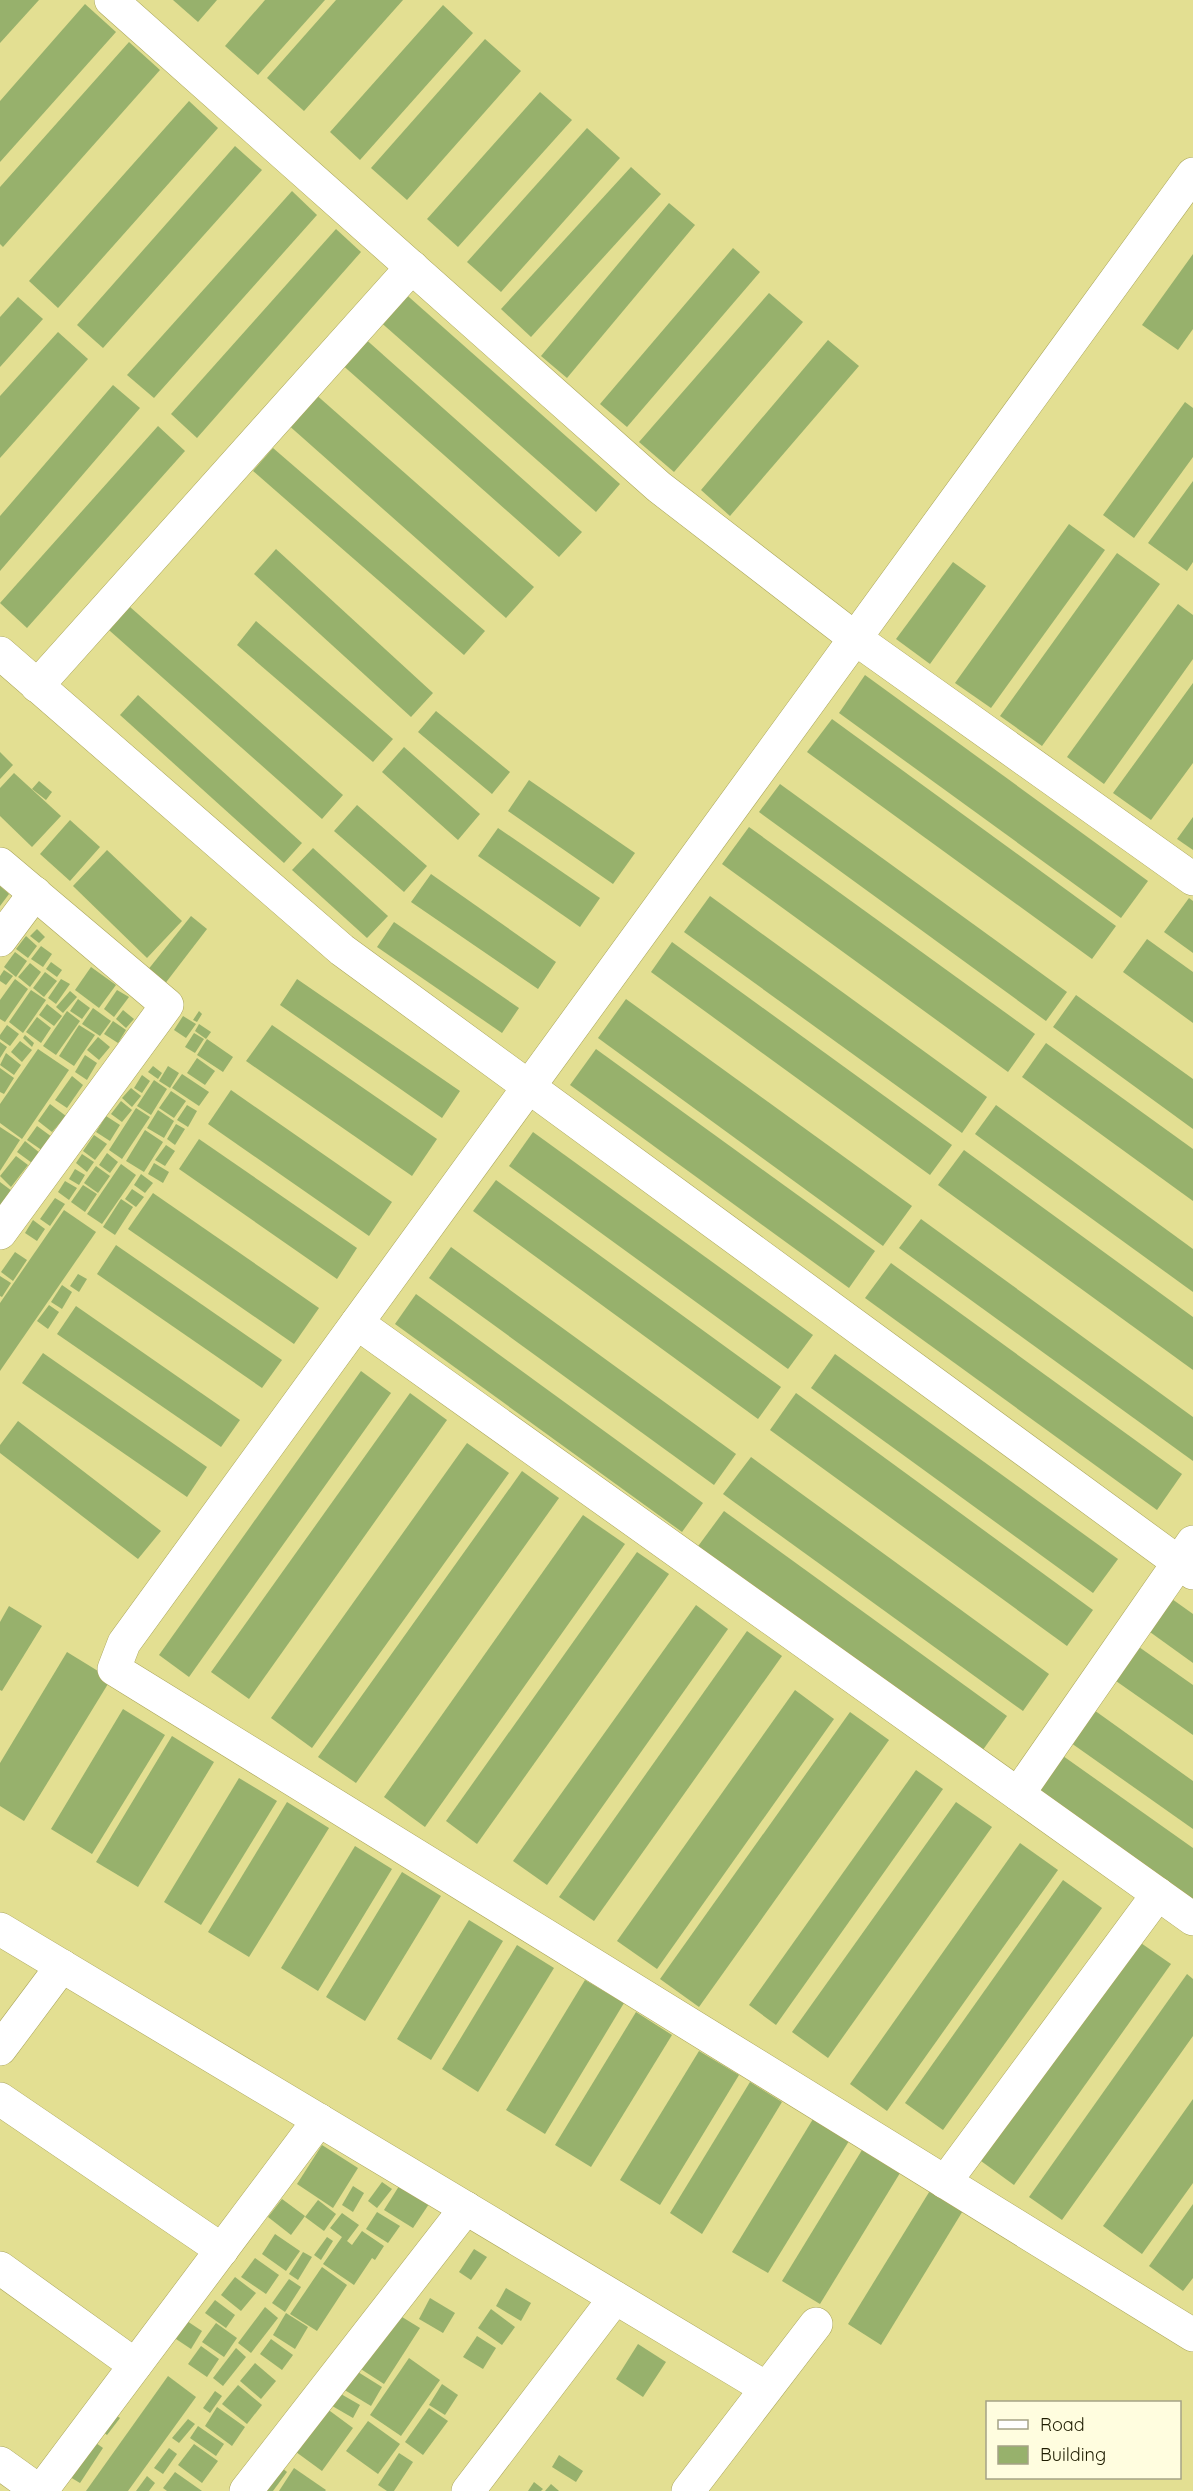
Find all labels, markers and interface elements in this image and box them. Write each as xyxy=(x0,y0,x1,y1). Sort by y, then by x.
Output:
legend xyxy=(986,2401,1181,2479)
text: Road xyxy=(1040,2413,1085,2436)
text: Building xyxy=(1040,2443,1106,2466)

